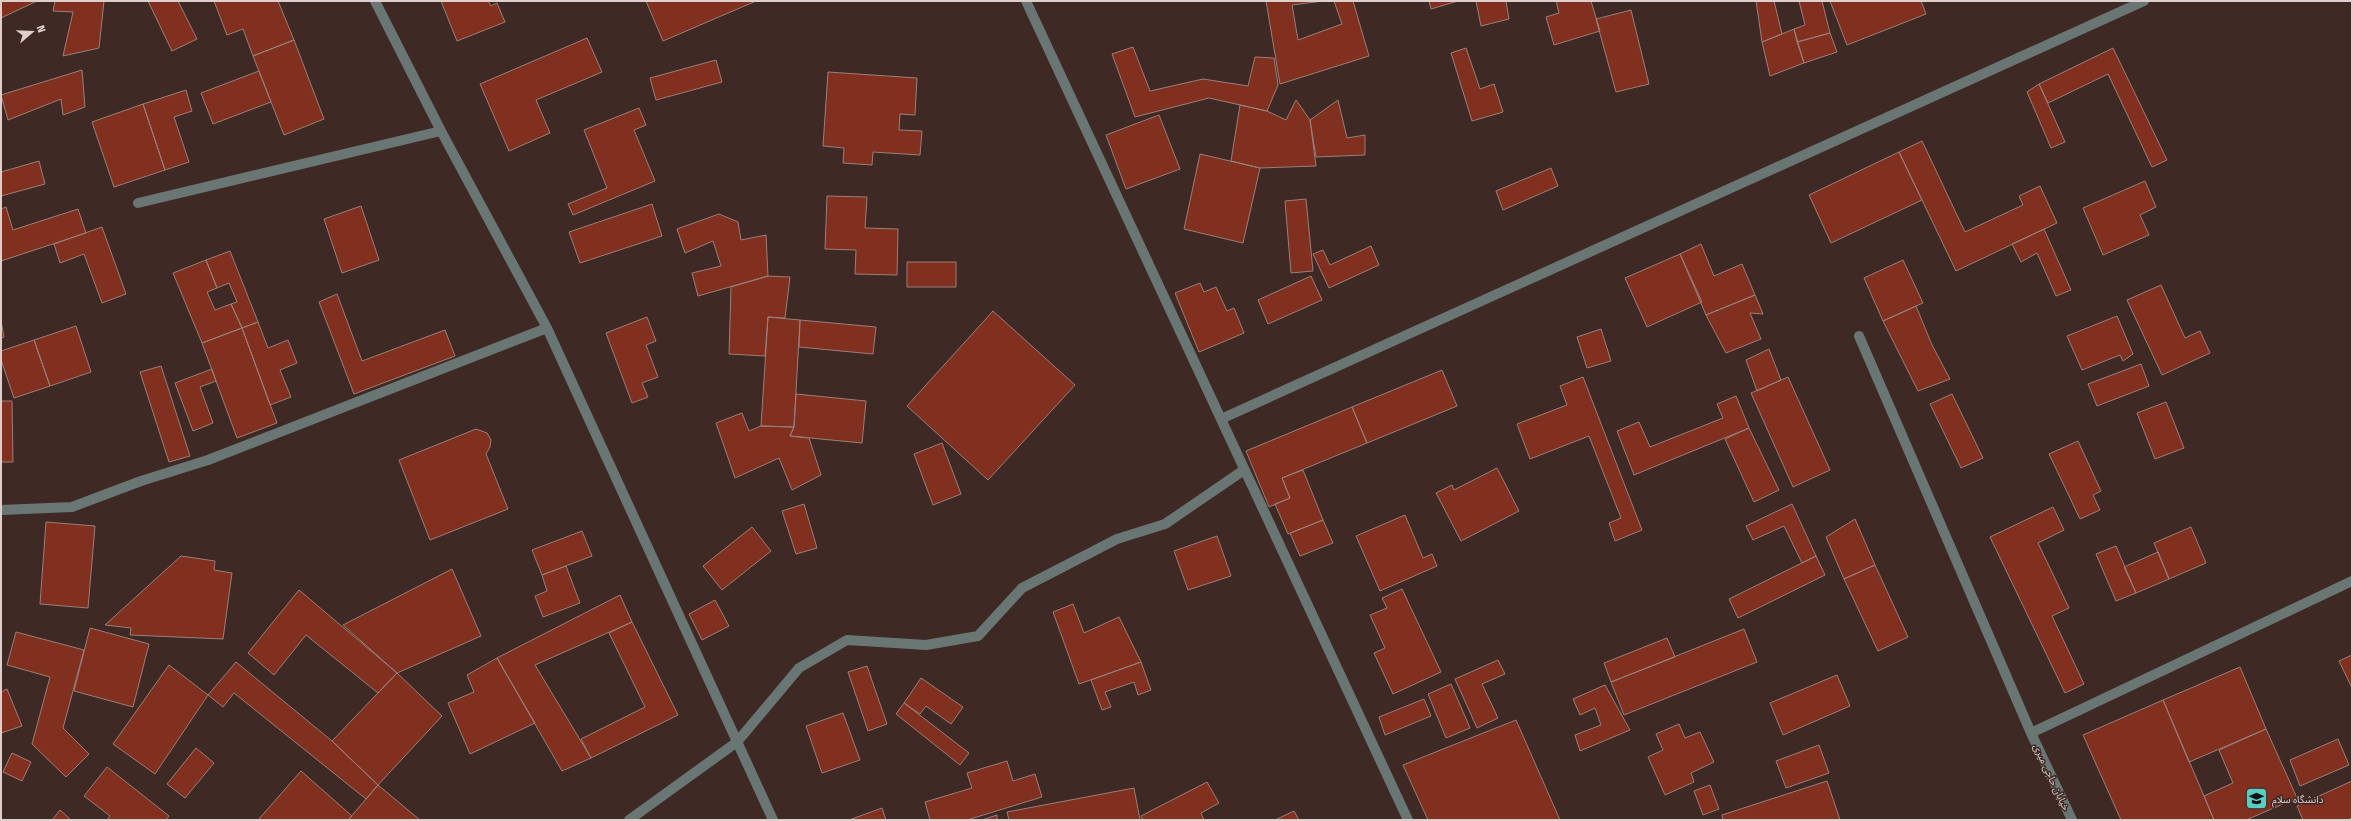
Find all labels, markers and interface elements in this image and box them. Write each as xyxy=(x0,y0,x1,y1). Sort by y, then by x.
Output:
north arrow xyxy=(12,12,52,52)
text: N xyxy=(34,24,48,34)
street label: خیابان حاجی میری xyxy=(2030,742,2072,813)
school or university icon: دانشگاه سلام xyxy=(2243,786,2269,812)
place label: دانشگاه سلام xyxy=(2272,794,2324,808)

